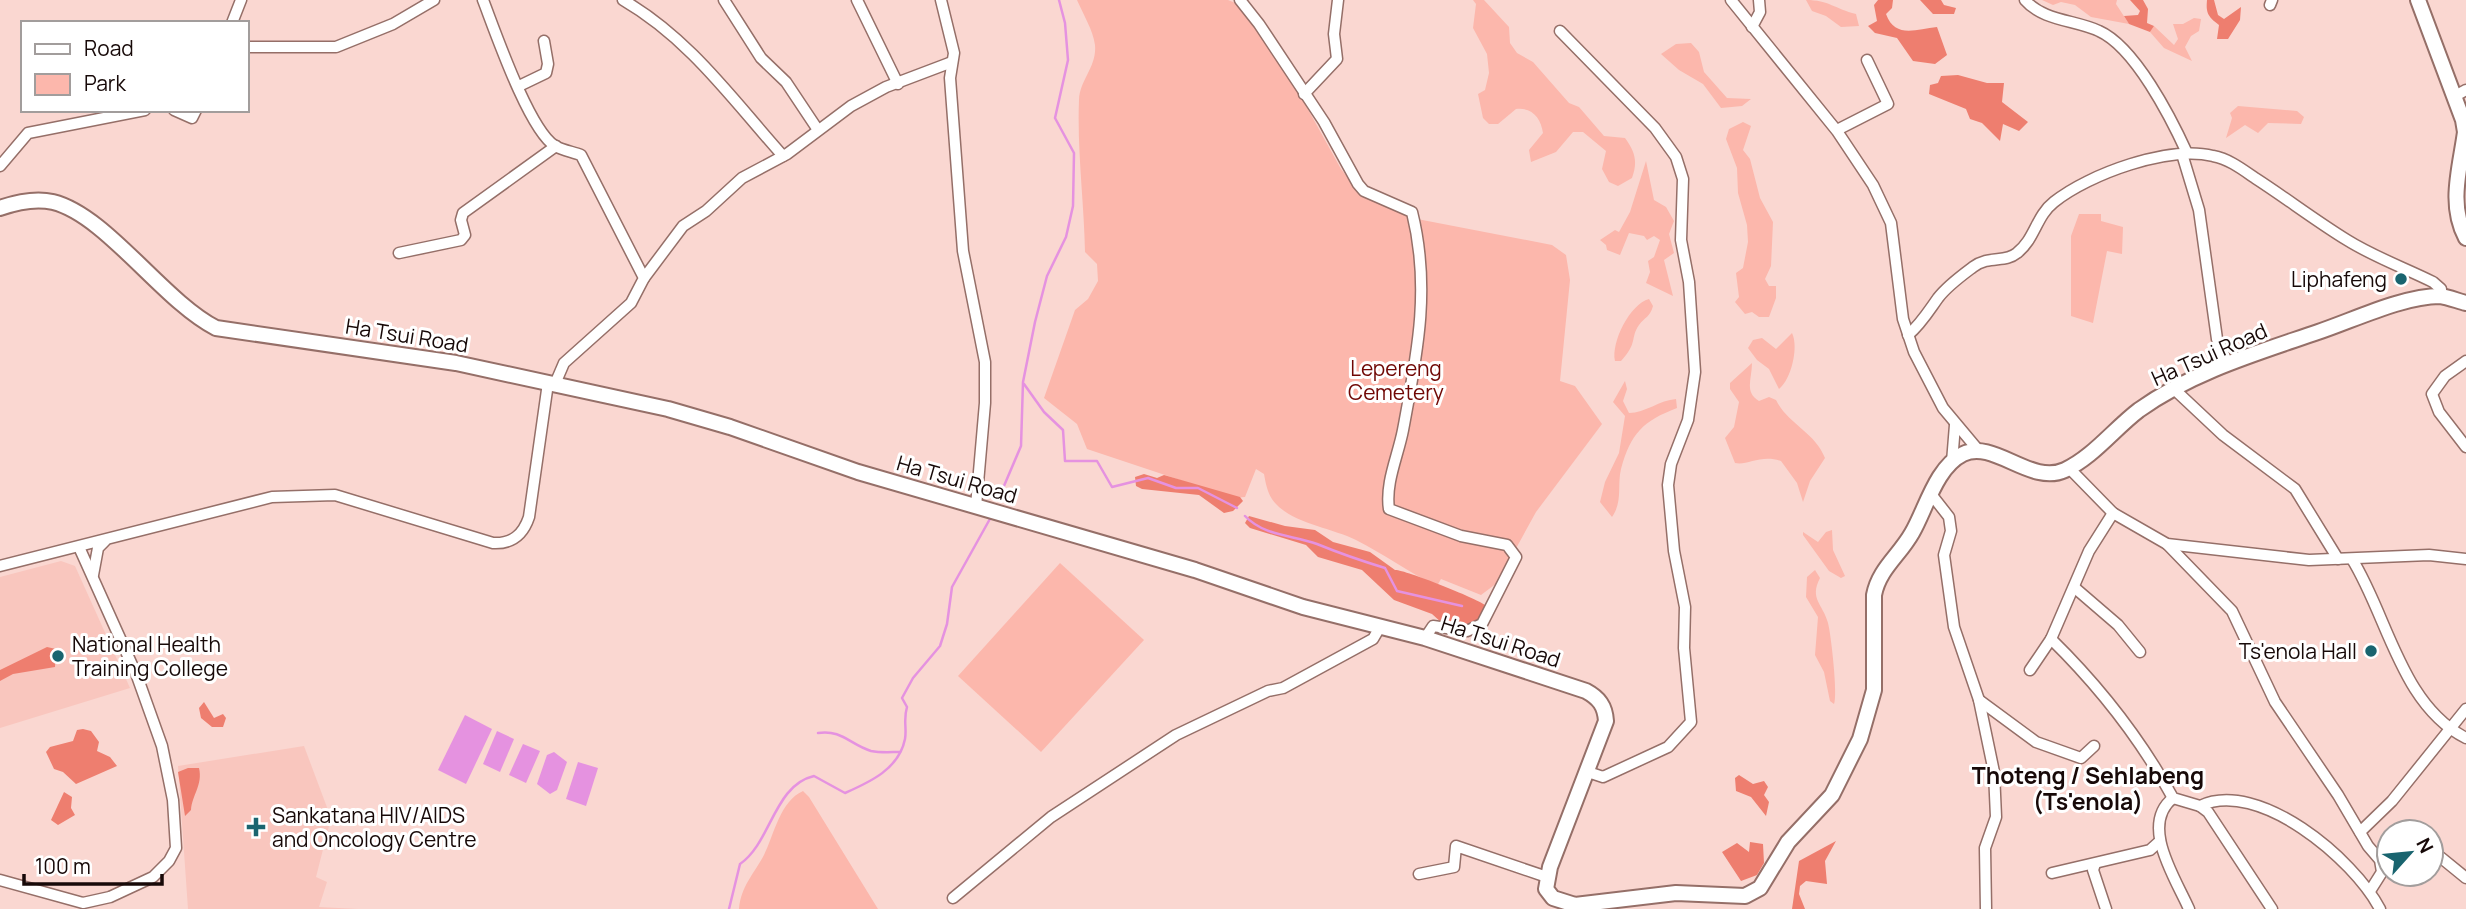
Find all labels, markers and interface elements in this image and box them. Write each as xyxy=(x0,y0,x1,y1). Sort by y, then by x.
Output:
legend xyxy=(21,21,248,112)
text: Road xyxy=(84,34,134,62)
text: Park xyxy=(84,69,126,97)
place label: Liphafeng xyxy=(2291,265,2387,293)
marker: Liphafeng xyxy=(2393,271,2409,287)
street label: Ha Tsui Road xyxy=(344,311,470,359)
street label: Ha Tsui Road xyxy=(2147,316,2271,392)
park label: Lepereng Cemetery xyxy=(1348,354,1444,406)
street label: Ha Tsui Road xyxy=(894,448,1020,510)
street label: Ha Tsui Road xyxy=(1438,609,1564,673)
place label: National Health Training College xyxy=(72,630,228,682)
place label: Ts'enola Hall xyxy=(2239,637,2357,665)
marker: Ts'enola Hall xyxy=(2363,643,2379,659)
marker: National Health Training College xyxy=(50,648,66,664)
district label: Thoteng / Sehlabeng (Ts'enola) xyxy=(1972,759,2204,817)
place label: Sankatana HIV/AIDS and Oncology Centre xyxy=(272,801,477,853)
marker: Sankatana HIV/AIDS and Oncology Centre xyxy=(246,817,266,837)
north arrow xyxy=(2375,818,2445,888)
text: N xyxy=(2410,833,2440,857)
scale bar xyxy=(24,842,163,886)
text: 100 m xyxy=(35,852,91,880)

